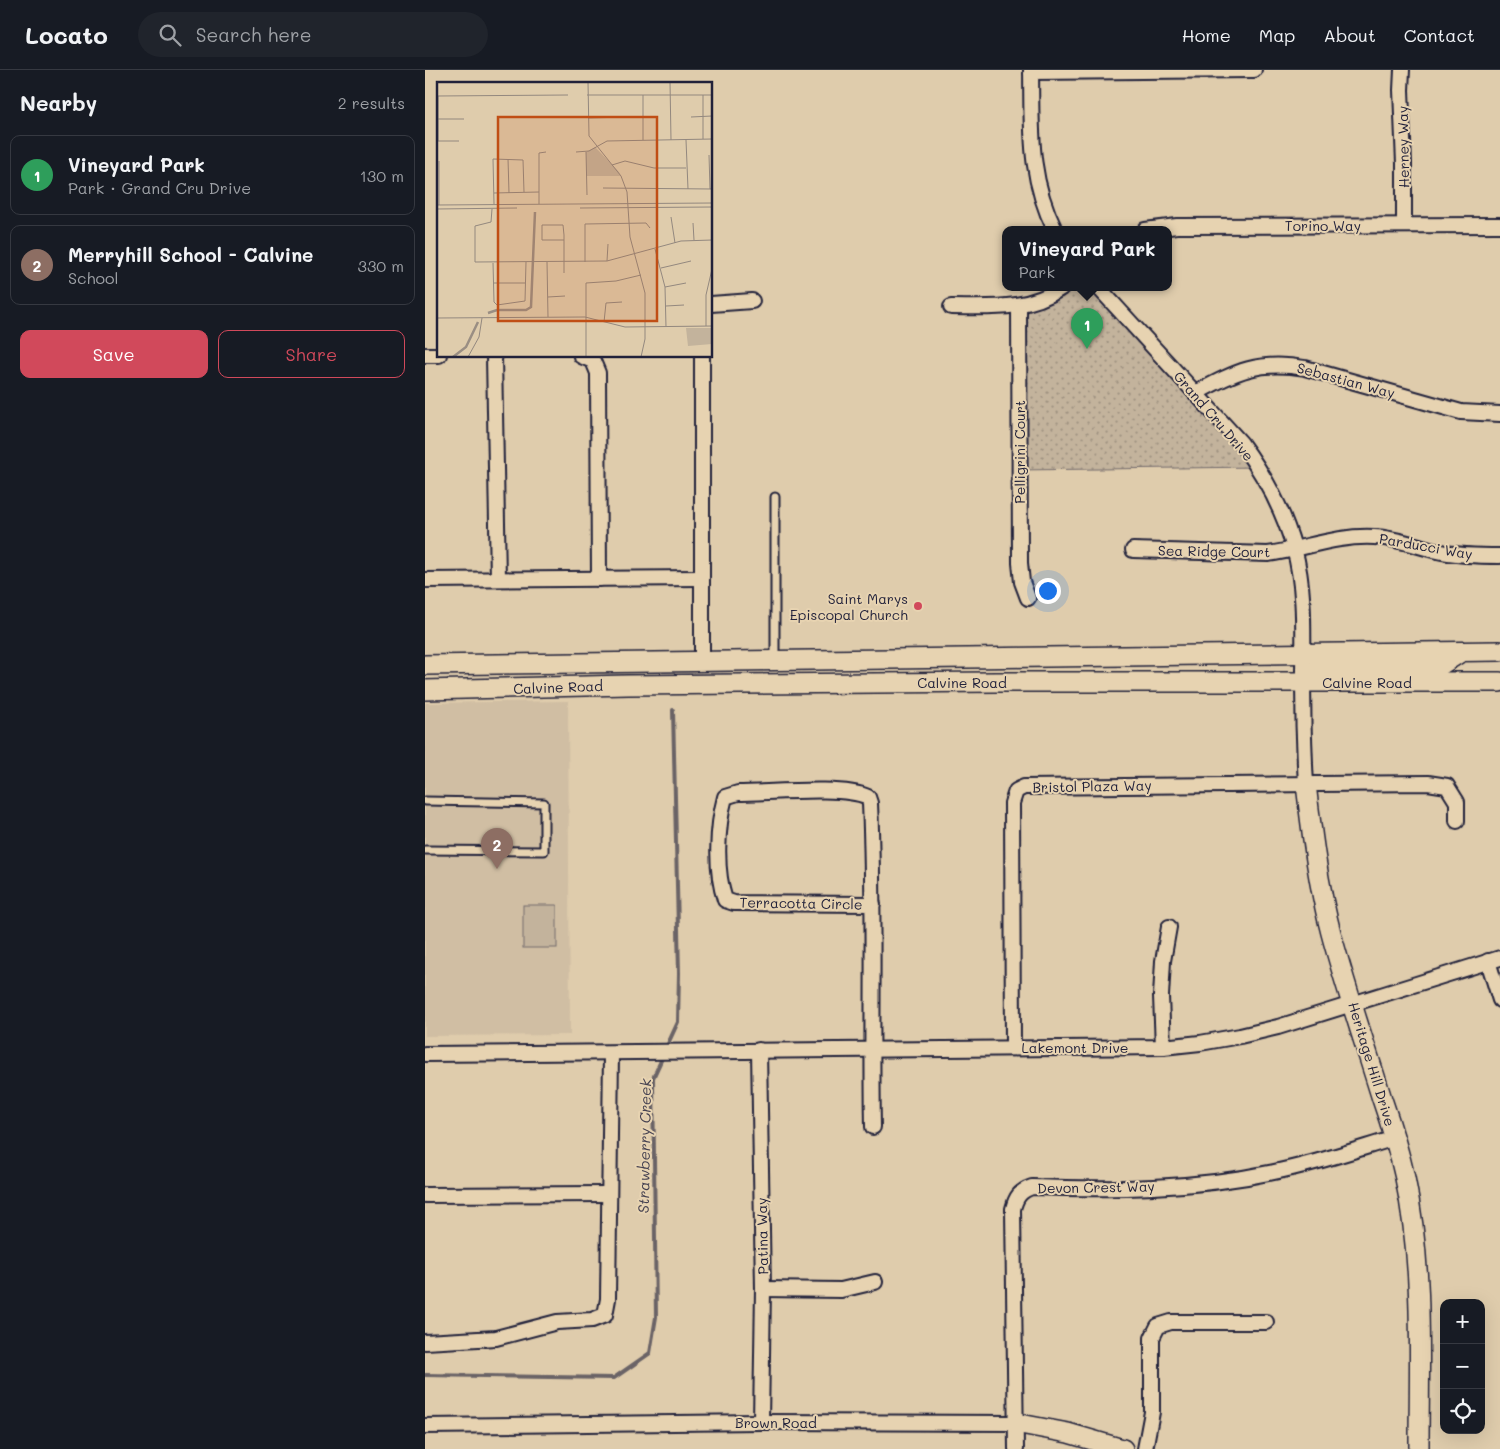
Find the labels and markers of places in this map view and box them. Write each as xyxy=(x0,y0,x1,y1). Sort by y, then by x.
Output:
pin: 1 xyxy=(1071,308,1103,349)
place label: Saint Marys Episcopal Church xyxy=(790,589,908,624)
marker: Saint Marys Episcopal Church xyxy=(912,600,924,612)
pin: 2 xyxy=(481,828,513,869)

